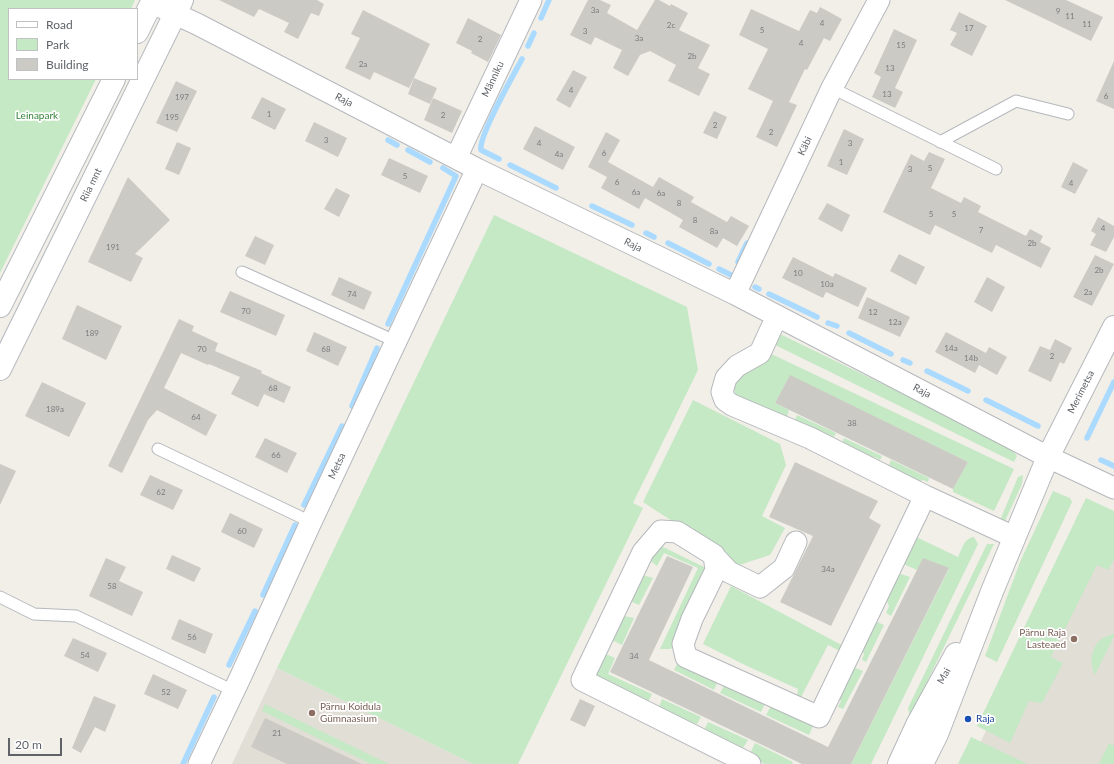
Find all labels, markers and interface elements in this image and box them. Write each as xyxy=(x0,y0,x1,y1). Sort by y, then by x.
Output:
house number: 3a xyxy=(591,5,599,15)
house number: 9 xyxy=(1056,6,1060,16)
legend xyxy=(8,8,138,80)
house number: 11 xyxy=(1065,11,1075,21)
text: Road xyxy=(46,17,73,32)
house number: 4 xyxy=(820,18,824,28)
house number: 11 xyxy=(1082,19,1092,29)
house number: 2c xyxy=(667,20,675,30)
house number: 17 xyxy=(964,23,974,33)
house number: 5 xyxy=(760,25,764,35)
house number: 3 xyxy=(583,26,587,36)
house number: 3a xyxy=(635,33,643,43)
house number: 2 xyxy=(478,34,482,44)
text: Park xyxy=(46,37,69,52)
house number: 4 xyxy=(799,38,803,48)
house number: 15 xyxy=(896,40,906,50)
house number: 2b xyxy=(687,51,697,61)
text: Building xyxy=(46,57,89,72)
house number: 2a xyxy=(359,59,367,69)
street label: Männiku xyxy=(479,59,507,99)
house number: 13 xyxy=(885,63,895,73)
house number: 4 xyxy=(569,85,573,95)
house number: 13 xyxy=(882,89,892,99)
street label: Raja xyxy=(333,90,355,110)
house number: 6 xyxy=(1104,91,1108,101)
house number: 197 xyxy=(175,92,189,102)
house number: 1 xyxy=(267,109,271,119)
park label: Leinapark xyxy=(16,110,58,122)
house number: 2 xyxy=(441,110,445,120)
house number: 195 xyxy=(165,112,179,122)
house number: 2 xyxy=(713,120,717,130)
house number: 2 xyxy=(769,127,773,137)
house number: 3 xyxy=(324,135,328,145)
street label: Käbi xyxy=(795,135,815,157)
house number: 4 xyxy=(537,138,541,148)
house number: 3 xyxy=(848,138,852,148)
house number: 6 xyxy=(602,148,606,158)
house number: 4a xyxy=(555,149,563,159)
house number: 1 xyxy=(839,157,843,167)
house number: 5 xyxy=(928,163,932,173)
house number: 3 xyxy=(908,164,912,174)
street label: Riia mnt xyxy=(78,166,104,204)
house number: 5 xyxy=(403,171,407,181)
house number: 6 xyxy=(615,177,619,187)
house number: 4 xyxy=(1069,178,1073,188)
house number: 6a xyxy=(632,187,640,197)
house number: 6a xyxy=(657,188,665,198)
house number: 8 xyxy=(677,198,681,208)
house number: 5 xyxy=(929,209,933,219)
house number: 5 xyxy=(952,209,956,219)
house number: 8 xyxy=(693,215,697,225)
house number: 4 xyxy=(1101,223,1105,233)
house number: 7 xyxy=(979,225,983,235)
house number: 8a xyxy=(710,226,718,236)
street label: Raja xyxy=(622,236,644,254)
house number: 2b xyxy=(1027,238,1037,248)
house number: 191 xyxy=(106,242,120,252)
house number: 2b xyxy=(1094,265,1104,275)
house number: 10 xyxy=(793,268,803,278)
house number: 10a xyxy=(820,279,834,289)
house number: 2a xyxy=(1084,287,1092,297)
house number: 74 xyxy=(347,289,357,299)
house number: 70 xyxy=(241,306,251,316)
house number: 12 xyxy=(868,307,878,317)
house number: 12a xyxy=(888,317,902,327)
house number: 189 xyxy=(85,328,99,338)
house number: 14a xyxy=(944,343,958,353)
house number: 70 xyxy=(197,344,207,354)
house number: 68 xyxy=(321,344,331,354)
house number: 2 xyxy=(1050,351,1054,361)
house number: 14b xyxy=(964,353,978,363)
street label: Merimetsa xyxy=(1065,368,1097,416)
street label: Raja xyxy=(911,381,933,401)
house number: 68 xyxy=(268,383,278,393)
house number: 189a xyxy=(46,404,64,414)
house number: 64 xyxy=(191,412,201,422)
house number: 38 xyxy=(847,418,857,428)
house number: 66 xyxy=(271,450,281,460)
street label: Metsa xyxy=(326,451,348,481)
house number: 62 xyxy=(156,487,166,497)
house number: 60 xyxy=(237,526,247,536)
house number: 34a xyxy=(821,564,835,574)
house number: 58 xyxy=(107,581,117,591)
place label: Pärnu Raja Lasteaed xyxy=(1019,627,1066,650)
house number: 56 xyxy=(187,632,197,642)
marker: Pärnu Raja Lasteaed xyxy=(1069,634,1079,644)
house number: 54 xyxy=(80,650,90,660)
house number: 34 xyxy=(629,651,639,661)
street label: Mai xyxy=(935,666,953,686)
house number: 52 xyxy=(161,687,171,697)
place label: Pärnu Koidula Gümnaasium xyxy=(320,701,381,724)
marker: Pärnu Koidula Gümnaasium xyxy=(307,708,317,718)
place label: Raja xyxy=(976,713,995,725)
marker: Raja xyxy=(963,714,973,724)
house number: 21 xyxy=(272,728,282,738)
scale bar xyxy=(10,730,64,756)
text: 20 m xyxy=(15,737,42,752)

